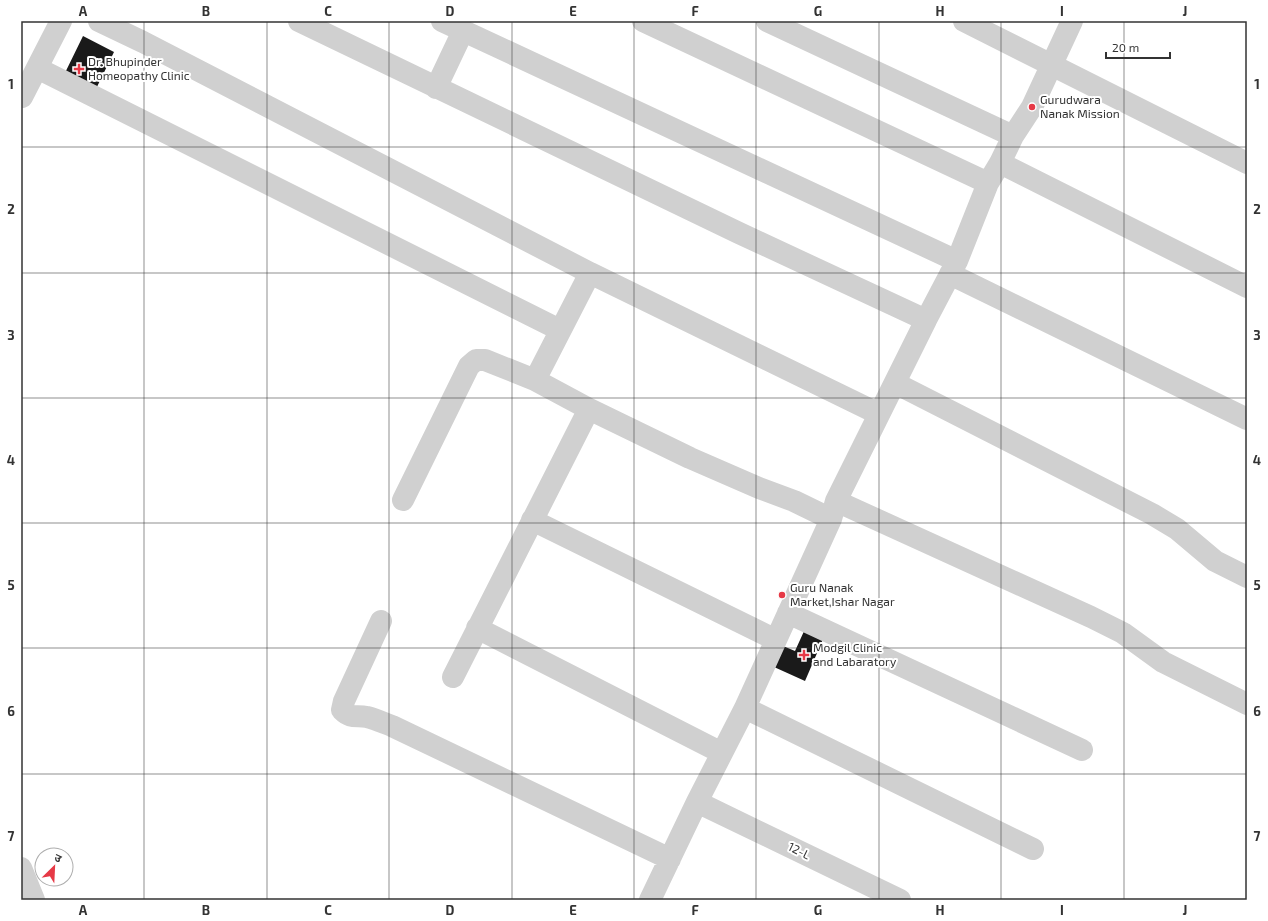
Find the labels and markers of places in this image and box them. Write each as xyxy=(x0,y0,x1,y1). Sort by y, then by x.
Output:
place label: Dr. Bhupinder Homeopathy Clinic xyxy=(88,54,190,82)
marker: Dr. Bhupinder Homeopathy Clinic xyxy=(73,63,85,75)
place label: Gurudwara Nanak Mission xyxy=(1040,92,1120,120)
marker: Gurudwara Nanak Mission xyxy=(1027,102,1037,112)
place label: Guru Nanak Market,Ishar Nagar xyxy=(790,580,895,608)
marker: Guru Nanak Market,Ishar Nagar xyxy=(777,590,787,600)
place label: Modgil Clinic and Labaratory xyxy=(813,640,897,668)
marker: Modgil Clinic and Labaratory xyxy=(798,649,810,661)

